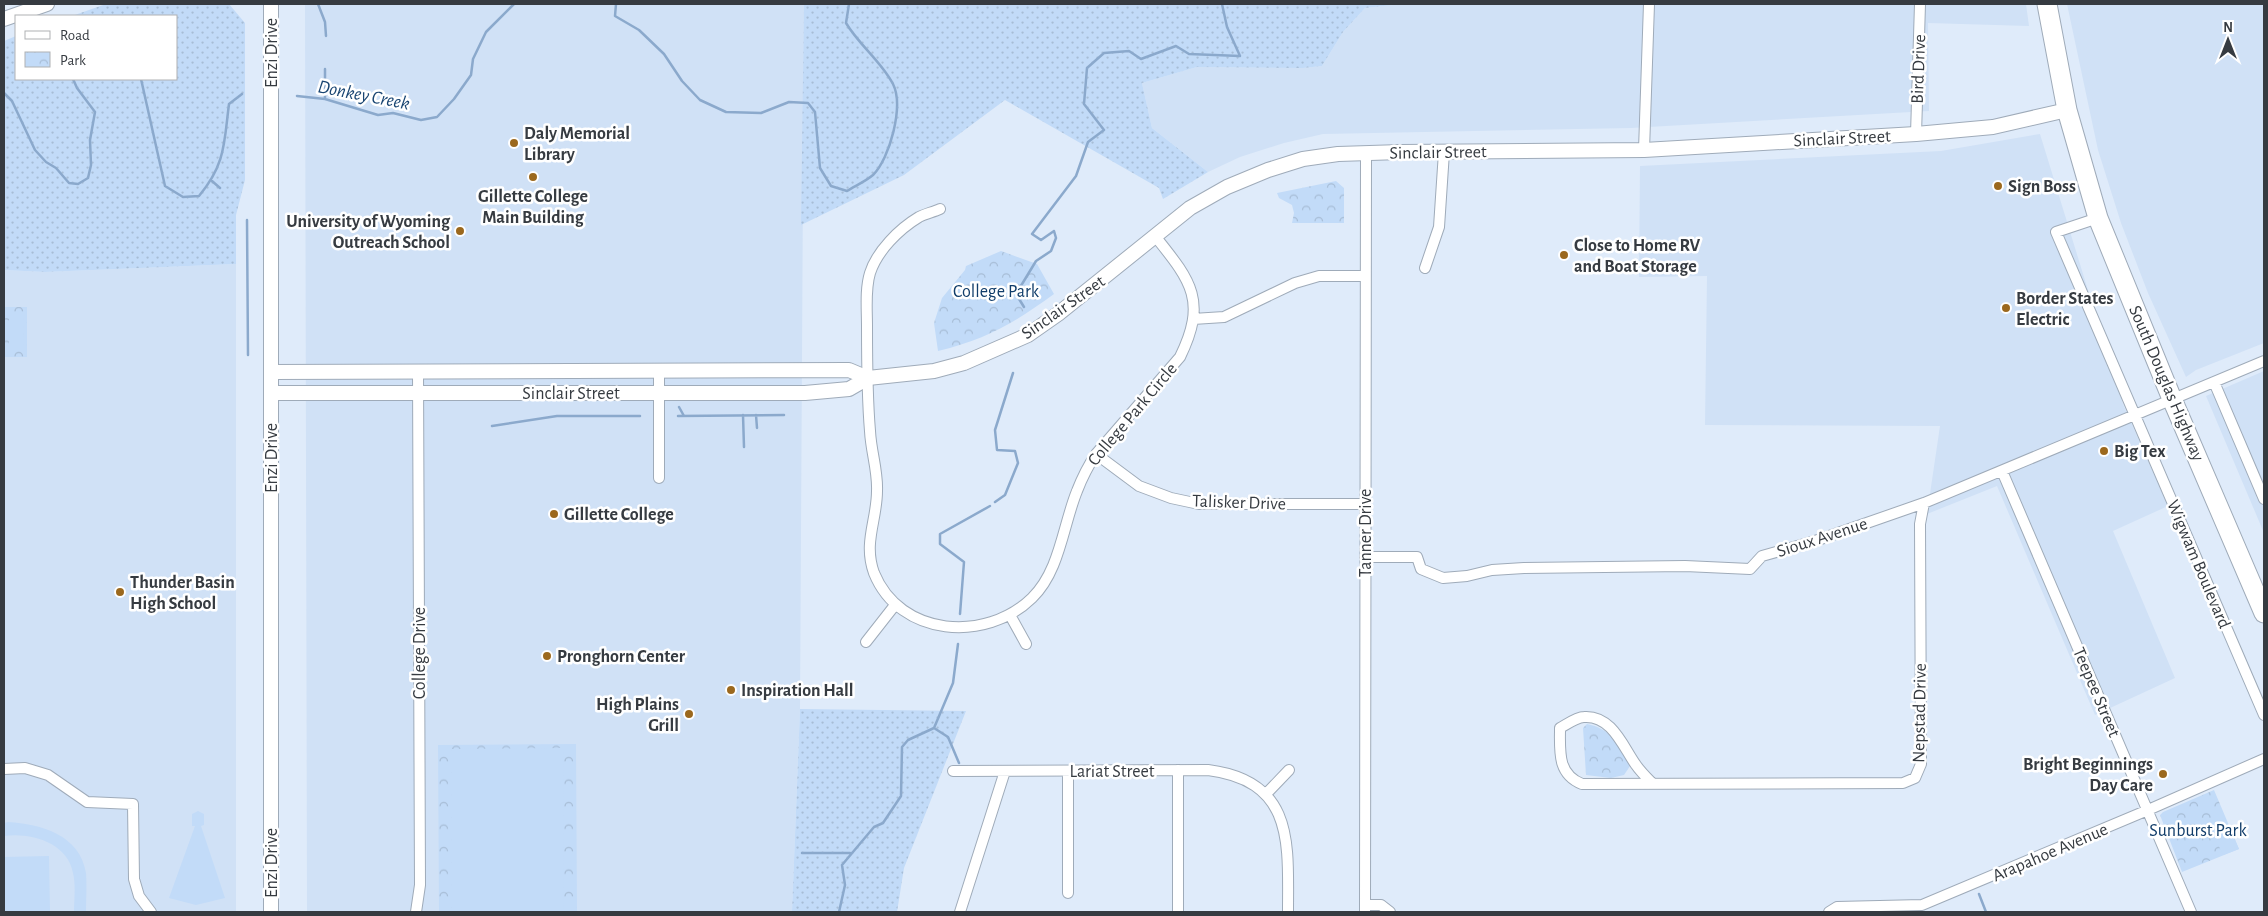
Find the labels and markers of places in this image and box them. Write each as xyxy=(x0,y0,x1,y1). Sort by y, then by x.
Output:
place label: Daly Memorial Library xyxy=(524,125,630,164)
marker: Daly Memorial Library xyxy=(508,137,520,149)
marker: Gillette College Main Building xyxy=(527,171,539,183)
place label: Sign Boss xyxy=(2008,178,2076,196)
marker: Sign Boss xyxy=(1992,180,2004,192)
place label: Gillette College Main Building xyxy=(478,188,588,227)
place label: University of Wyoming Outreach School xyxy=(286,213,451,252)
marker: University of Wyoming Outreach School xyxy=(454,225,466,237)
place label: Close to Home RV and Boat Storage xyxy=(1574,237,1701,276)
marker: Close to Home RV and Boat Storage xyxy=(1558,249,1570,261)
place label: Border States Electric xyxy=(2016,290,2113,329)
marker: Border States Electric xyxy=(2000,302,2012,314)
place label: Big Tex xyxy=(2114,443,2166,461)
marker: Big Tex xyxy=(2098,445,2110,457)
place label: Gillette College xyxy=(564,506,674,524)
marker: Gillette College xyxy=(548,508,560,520)
place label: Thunder Basin High School xyxy=(130,574,235,613)
marker: Thunder Basin High School xyxy=(114,586,126,598)
place label: Pronghorn Center xyxy=(557,648,686,666)
marker: Pronghorn Center xyxy=(541,650,553,662)
place label: Inspiration Hall xyxy=(741,682,854,700)
marker: Inspiration Hall xyxy=(725,684,737,696)
place label: High Plains Grill xyxy=(596,696,679,735)
marker: High Plains Grill xyxy=(683,708,695,720)
place label: Bright Beginnings Day Care xyxy=(2023,756,2153,795)
marker: Bright Beginnings Day Care xyxy=(2157,768,2169,780)

